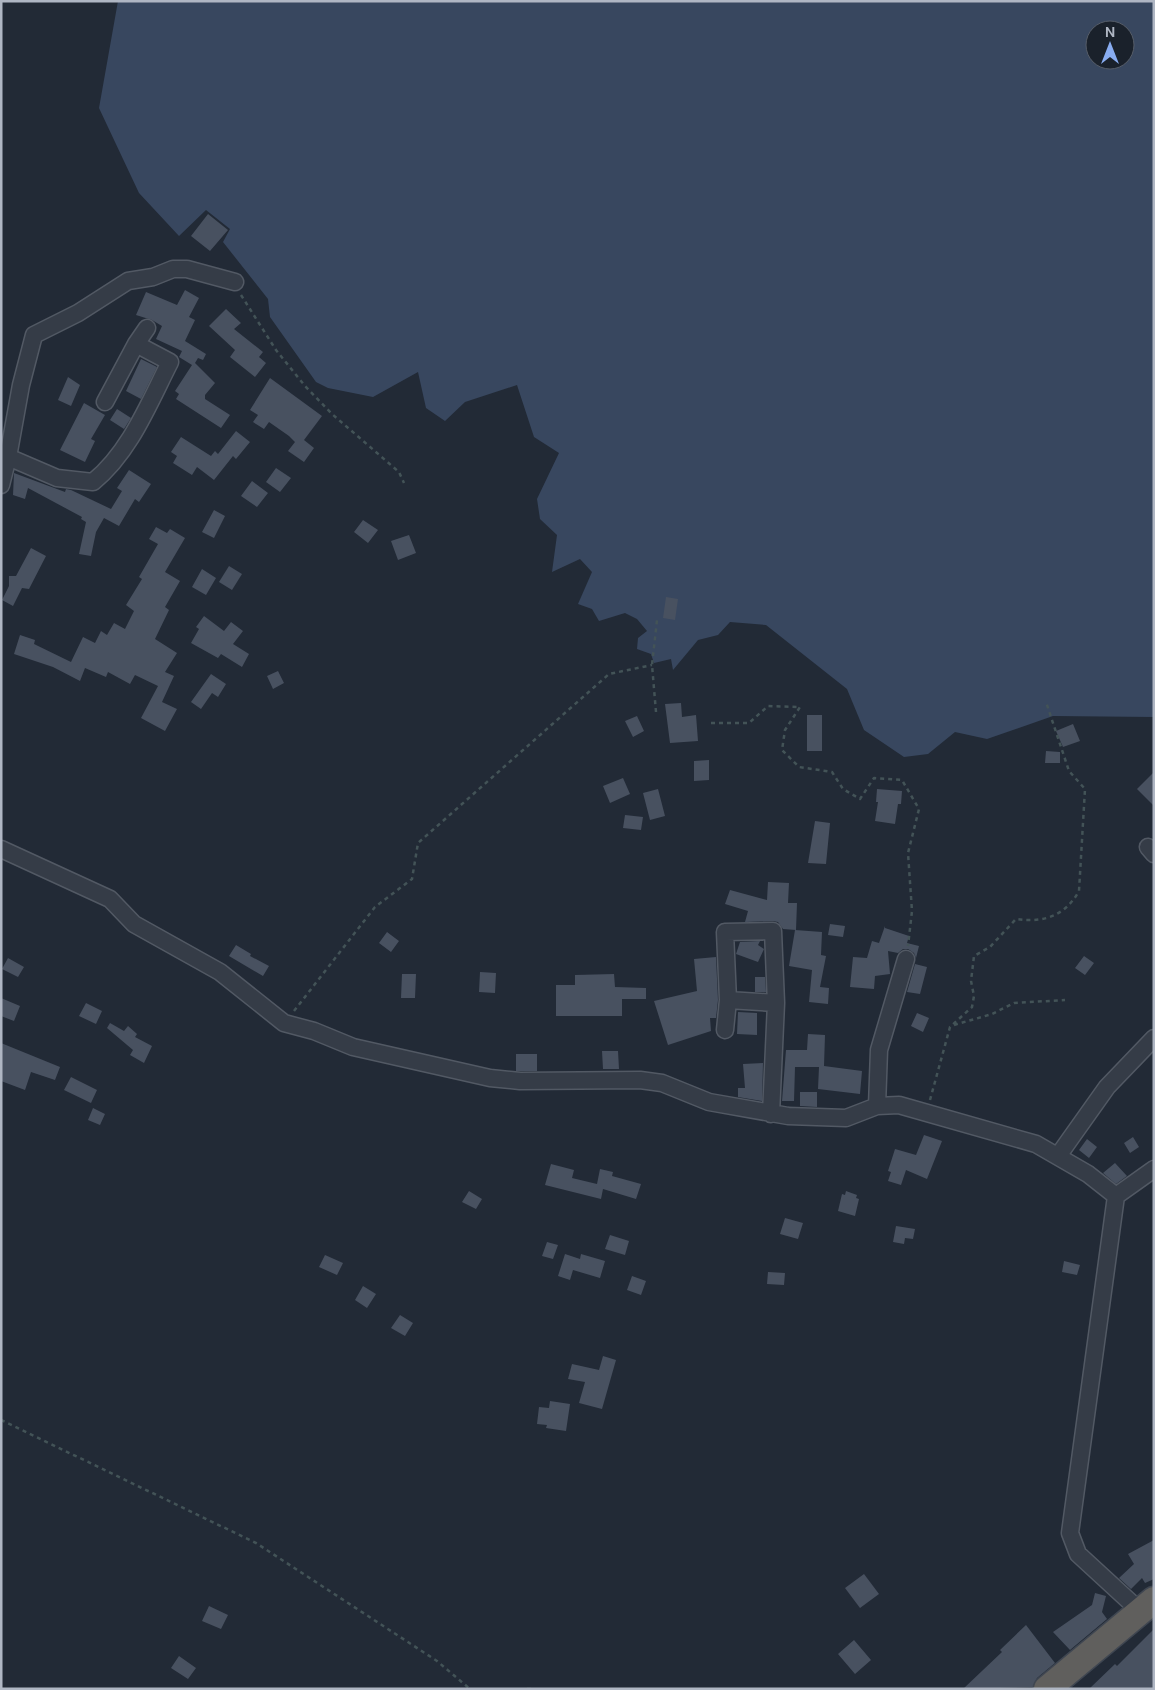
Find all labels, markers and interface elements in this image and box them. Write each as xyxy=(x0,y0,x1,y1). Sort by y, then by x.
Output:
north arrow xyxy=(1085,20,1135,70)
text: N xyxy=(1105,23,1115,41)

